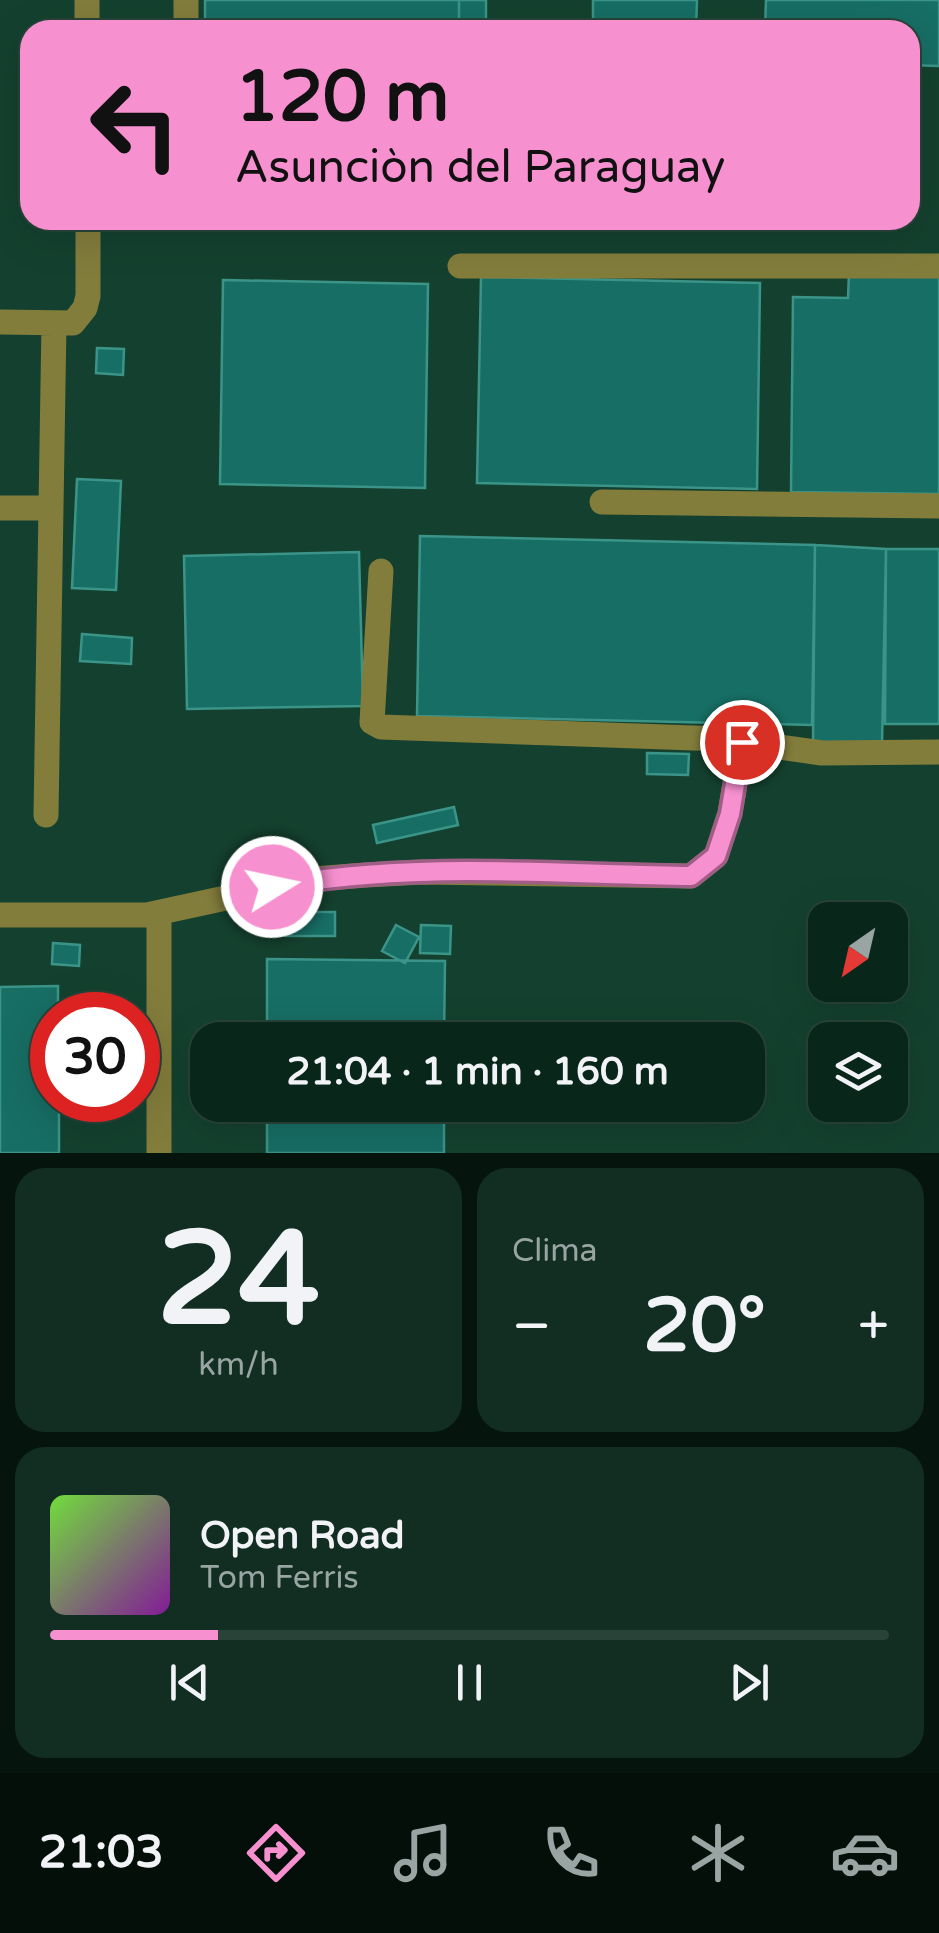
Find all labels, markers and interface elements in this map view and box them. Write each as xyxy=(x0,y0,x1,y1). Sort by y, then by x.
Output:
text: 120 m xyxy=(235,56,449,140)
icon: left xyxy=(70,60,200,190)
text: Asunciòn del Paraguay xyxy=(235,141,725,195)
pin xyxy=(700,700,785,785)
icon: arrive xyxy=(715,715,770,770)
position arrow xyxy=(220,835,324,939)
north arrow xyxy=(808,902,908,1002)
map controls xyxy=(808,902,908,1122)
speed limit sign: 30 xyxy=(30,992,160,1122)
button: layers xyxy=(808,1022,908,1122)
text: 21:04 · 1 min · 160 m xyxy=(286,1049,669,1095)
text: 24 xyxy=(157,1203,320,1359)
text: Clima xyxy=(512,1232,598,1270)
text: 20° xyxy=(643,1281,766,1371)
text: − xyxy=(512,1294,551,1360)
text: + xyxy=(858,1294,889,1360)
text: km/h xyxy=(198,1346,279,1384)
text: Open Road xyxy=(200,1513,405,1559)
text: Tom Ferris xyxy=(200,1559,359,1597)
icon: previous xyxy=(162,1655,217,1710)
icon: pause xyxy=(442,1655,497,1710)
icon: next xyxy=(722,1655,777,1710)
icon: directions xyxy=(241,1818,311,1888)
icon: music xyxy=(388,1818,458,1888)
icon: phone xyxy=(536,1818,606,1888)
icon: climate xyxy=(683,1818,753,1888)
icon: car xyxy=(830,1818,900,1888)
text: 21:03 xyxy=(39,1826,163,1880)

